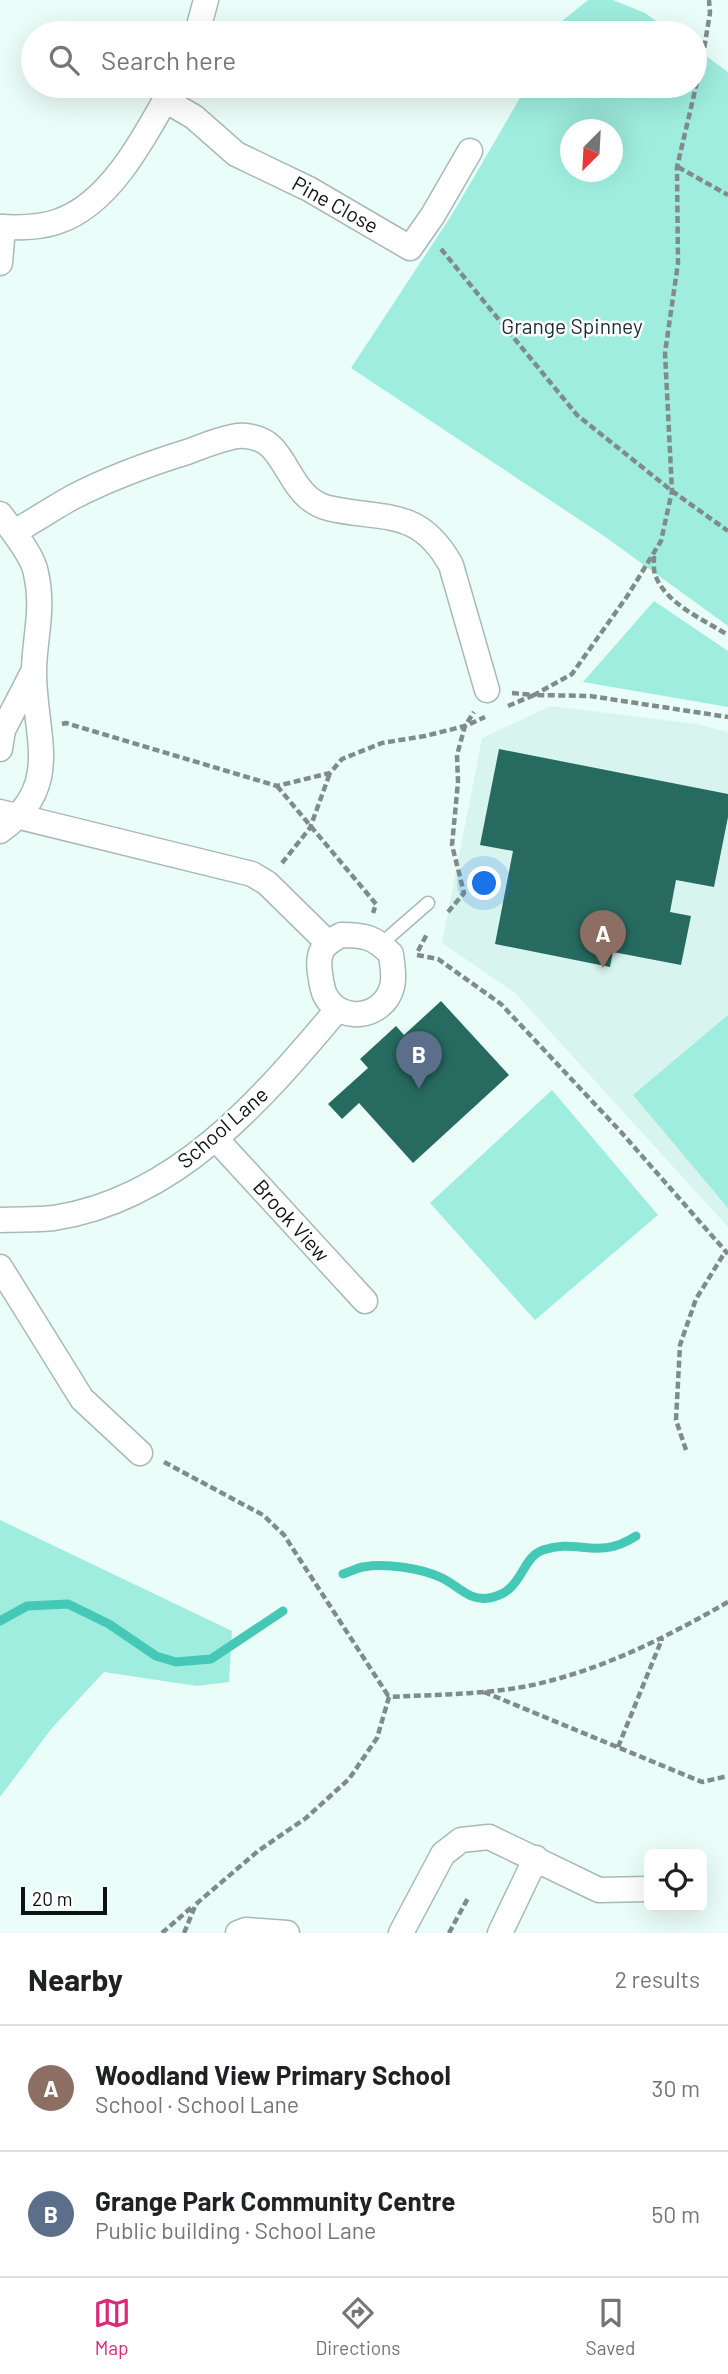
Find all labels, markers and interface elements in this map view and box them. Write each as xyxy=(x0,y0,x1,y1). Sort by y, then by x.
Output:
search box xyxy=(21,21,707,98)
icon: search xyxy=(45,41,83,79)
text: Search here xyxy=(101,44,236,75)
north arrow xyxy=(560,119,623,182)
street label: Pine Close xyxy=(288,170,383,238)
park label: Grange Spinney xyxy=(501,313,643,338)
your location xyxy=(467,866,501,900)
pin: A xyxy=(580,910,626,968)
pin: B xyxy=(396,1031,442,1089)
street label: School Lane xyxy=(172,1081,272,1173)
street label: Brook View xyxy=(249,1174,336,1266)
map controls xyxy=(644,1849,707,1912)
button: locate xyxy=(644,1849,707,1912)
scale bar xyxy=(21,1884,107,1916)
text: 20 m xyxy=(32,1887,72,1910)
text: Nearby xyxy=(28,1961,123,1997)
text: 2 results xyxy=(615,1965,700,1993)
text: Woodland View Primary School xyxy=(95,2059,451,2090)
text: A xyxy=(43,2074,59,2102)
text: 30 m xyxy=(652,2074,700,2102)
text: School · School Lane xyxy=(95,2090,299,2118)
text: Grange Park Community Centre xyxy=(95,2185,455,2216)
text: B xyxy=(44,2200,58,2228)
text: 50 m xyxy=(652,2200,700,2228)
text: Public building · School Lane xyxy=(95,2216,376,2244)
tab: Map xyxy=(93,2294,131,2359)
tab: Directions xyxy=(316,2294,401,2359)
tab: Saved xyxy=(586,2294,635,2359)

